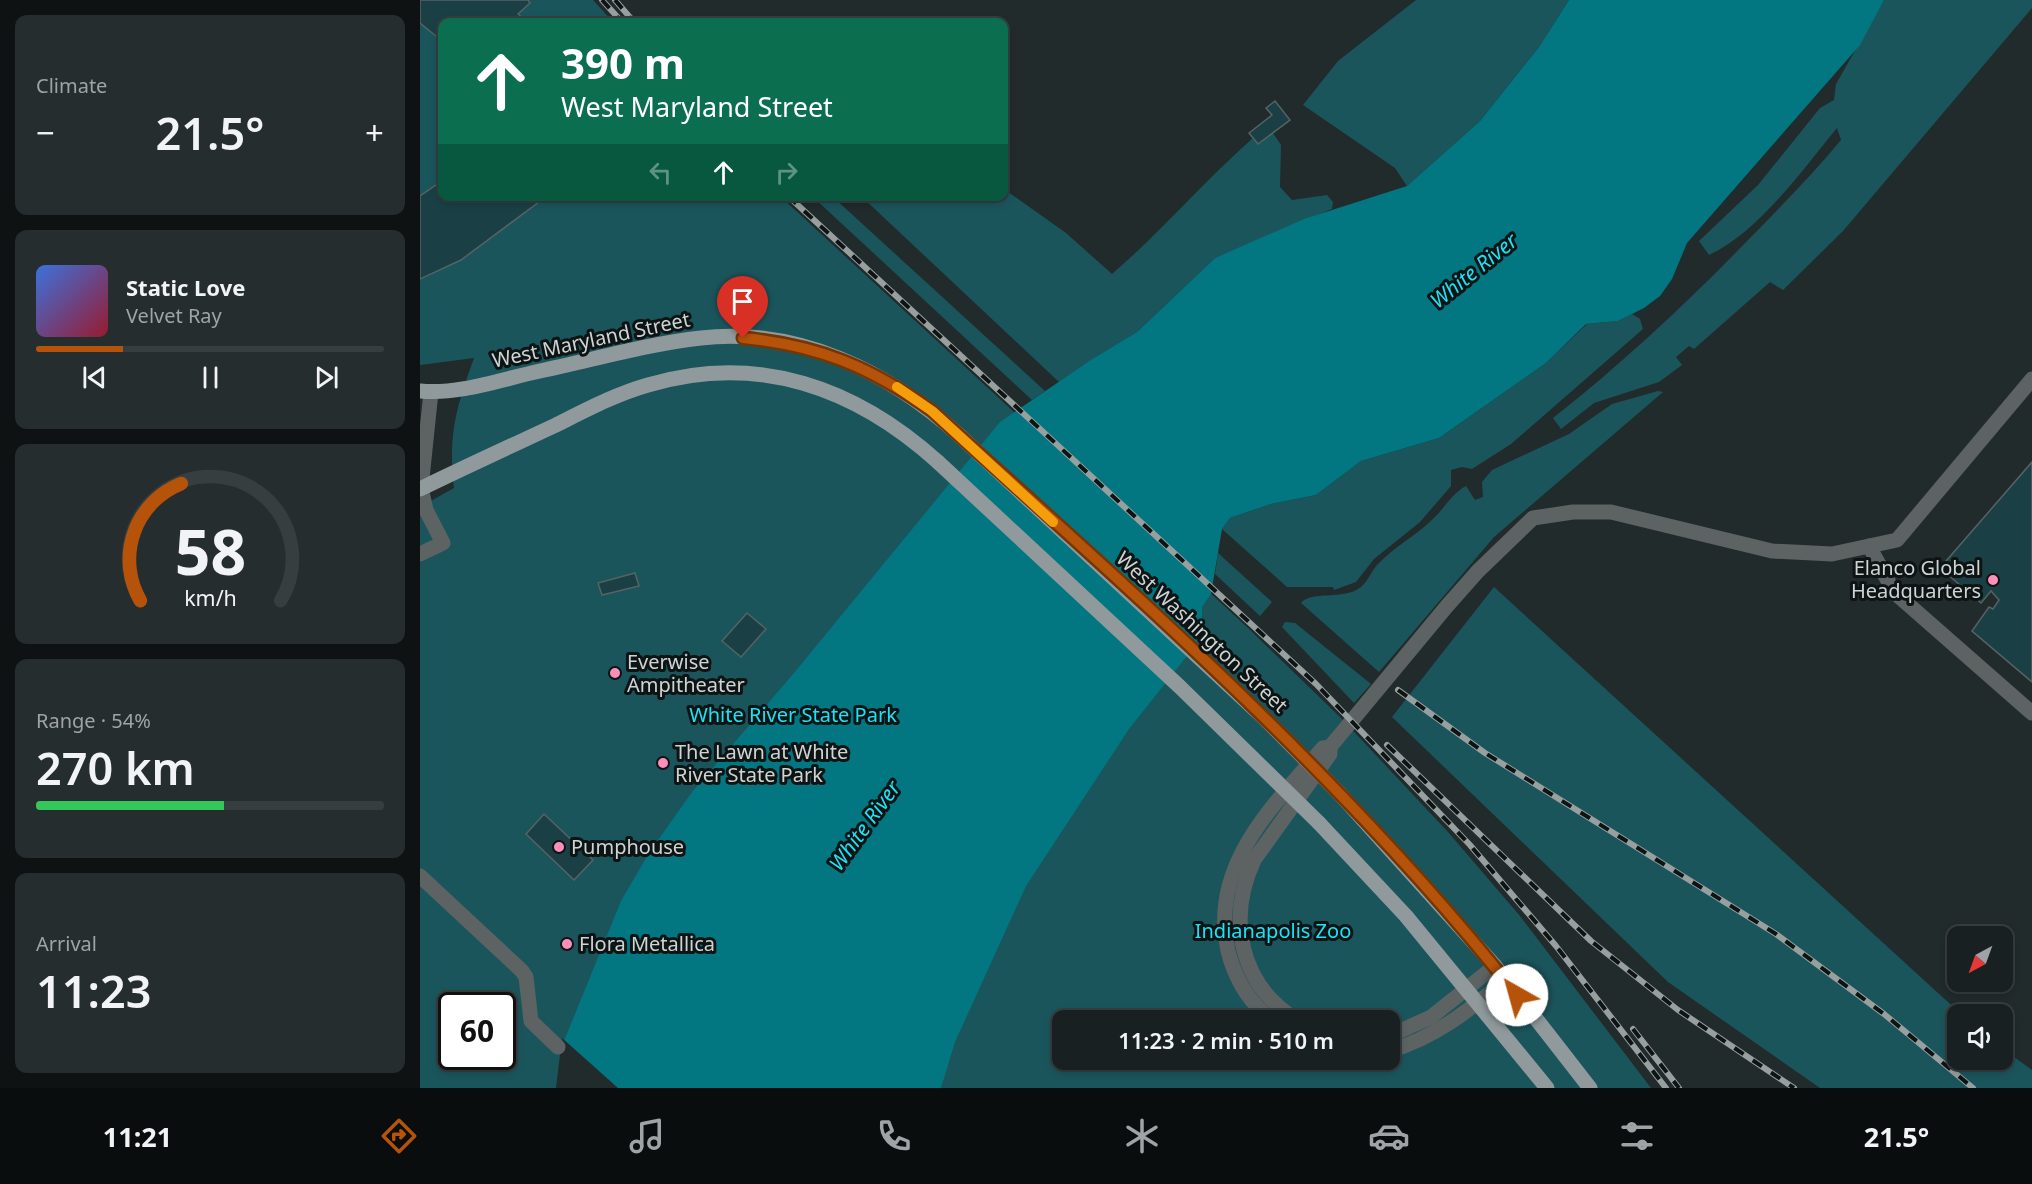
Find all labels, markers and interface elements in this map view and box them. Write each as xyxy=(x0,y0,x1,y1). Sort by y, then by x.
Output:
text: 390 m xyxy=(561,34,685,91)
icon: ahead xyxy=(462,42,540,120)
text: Climate xyxy=(36,72,107,99)
text: West Maryland Street xyxy=(561,88,833,125)
text: 21.5° xyxy=(156,102,264,163)
text: − xyxy=(36,110,55,155)
text: + xyxy=(365,110,384,155)
icon: left xyxy=(644,156,677,189)
icon: ahead xyxy=(707,156,740,189)
icon: right xyxy=(770,156,803,189)
water label: White River xyxy=(1424,225,1524,314)
text: Static Love xyxy=(126,272,245,302)
pin xyxy=(717,276,768,338)
icon: arrive xyxy=(726,285,759,318)
text: Velvet Ray xyxy=(126,302,222,329)
street label: West Maryland Street xyxy=(490,305,692,374)
icon: previous xyxy=(78,361,111,394)
icon: pause xyxy=(194,361,227,394)
icon: next xyxy=(310,361,343,394)
text: 58 xyxy=(174,508,246,593)
street label: West Washington Street xyxy=(1111,545,1294,718)
place label: Elanco Global Headquarters xyxy=(1851,554,1981,604)
marker: Elanco Global Headquarters xyxy=(1986,573,2000,587)
text: km/h xyxy=(184,583,236,612)
place label: Everwise Ampitheater xyxy=(627,648,745,698)
marker: Everwise Ampitheater xyxy=(608,666,622,680)
park label: White River State Park xyxy=(689,701,897,728)
text: Range · 54% xyxy=(36,707,151,734)
text: 270 km xyxy=(36,737,195,798)
place label: The Lawn at White River State Park xyxy=(675,738,848,788)
marker: The Lawn at White River State Park xyxy=(656,756,670,770)
water label: White River xyxy=(822,774,907,876)
place label: Pumphouse xyxy=(571,833,684,860)
marker: Pumphouse xyxy=(552,840,566,854)
park label: Indianapolis Zoo xyxy=(1195,917,1351,944)
north arrow xyxy=(1947,926,2013,992)
map controls xyxy=(1947,926,2013,1070)
text: Arrival xyxy=(36,930,97,957)
place label: Flora Metallica xyxy=(579,930,715,957)
marker: Flora Metallica xyxy=(560,937,574,951)
text: 11:23 xyxy=(36,960,151,1021)
position arrow xyxy=(1485,963,1549,1027)
speed limit sign: 60 xyxy=(438,992,516,1070)
button: sound xyxy=(1947,1004,2013,1070)
text: 11:23 · 2 min · 510 m xyxy=(1118,1025,1334,1055)
icon: directions xyxy=(378,1115,420,1157)
icon: music xyxy=(626,1115,668,1157)
icon: phone xyxy=(873,1115,915,1157)
icon: climate xyxy=(1121,1115,1163,1157)
icon: car xyxy=(1368,1115,1410,1157)
icon: filters xyxy=(1616,1115,1658,1157)
text: 11:21 xyxy=(103,1118,172,1155)
text: 21.5° xyxy=(1864,1118,1929,1155)

